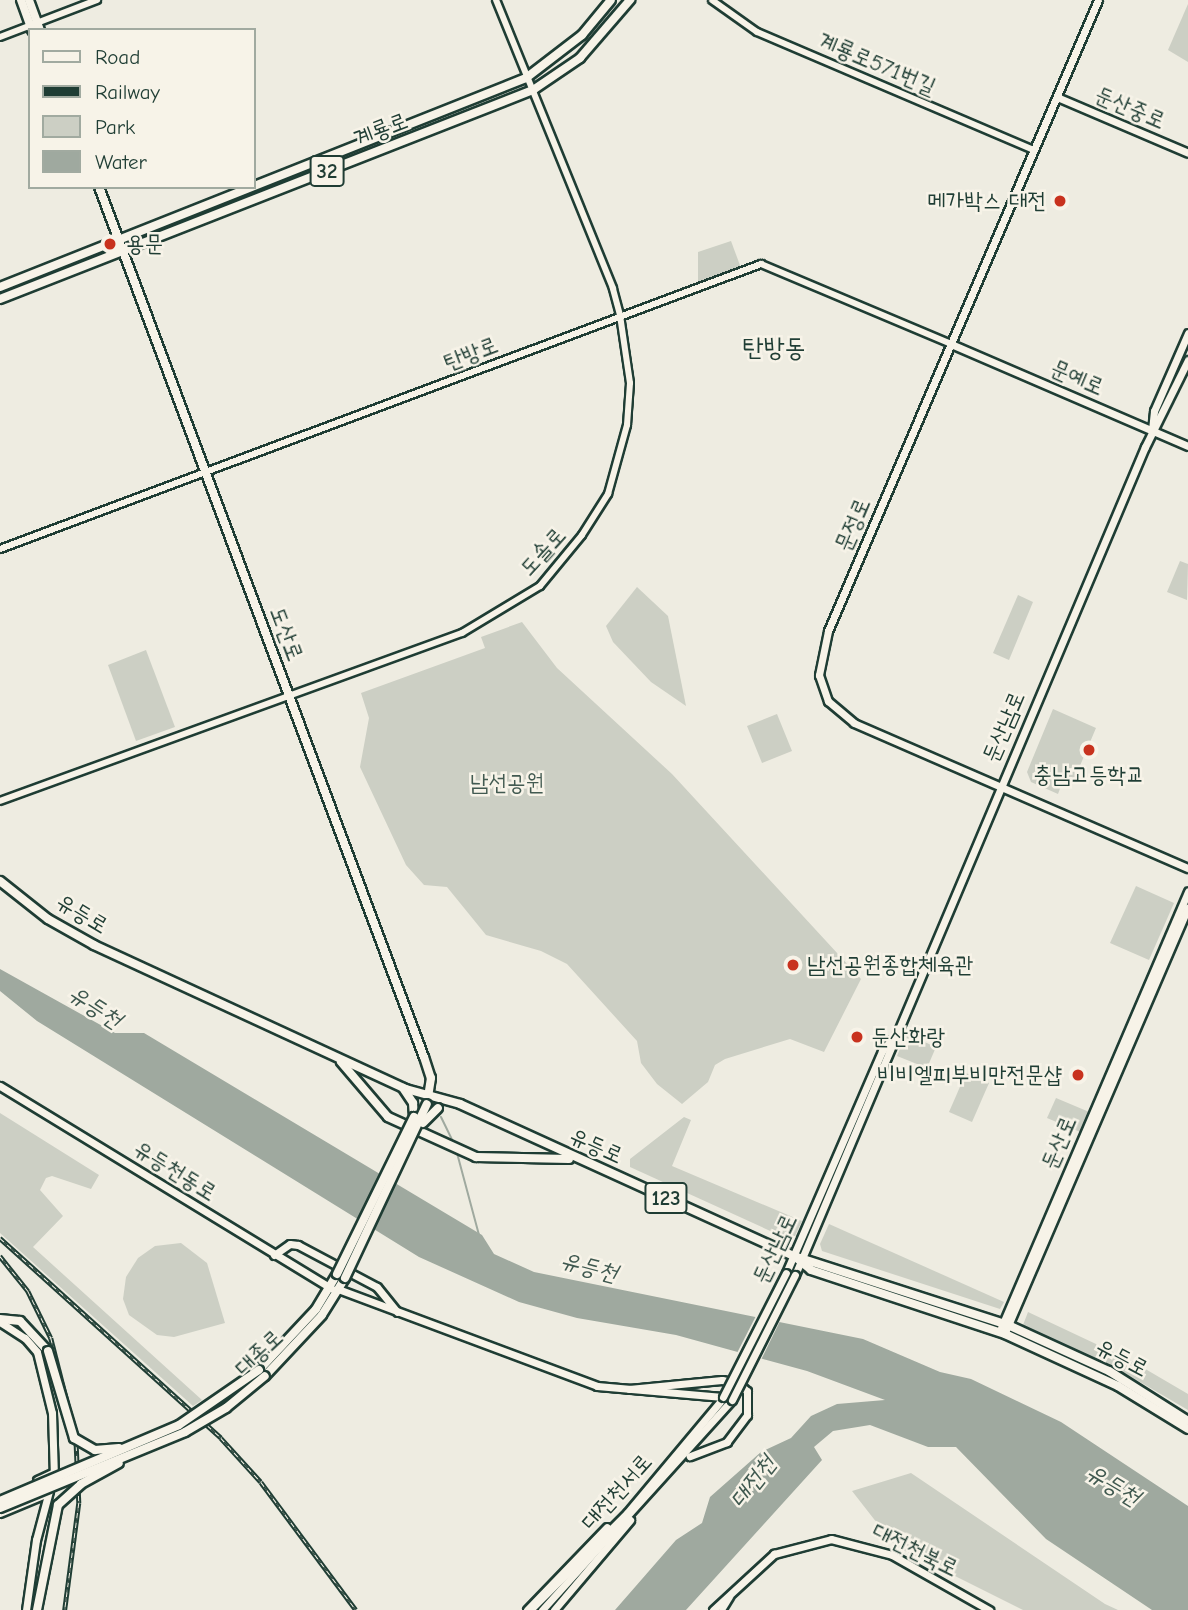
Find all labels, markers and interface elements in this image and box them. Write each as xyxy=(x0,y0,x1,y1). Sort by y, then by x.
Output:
street label: 계룡로571번길 xyxy=(814,27,940,101)
legend xyxy=(28,28,256,189)
text: Road xyxy=(95,45,140,69)
text: Railway xyxy=(95,80,160,104)
street label: 둔산중로 xyxy=(1091,81,1169,135)
street label: 계룡로 xyxy=(350,107,412,153)
text: Park xyxy=(95,115,135,139)
text: Water xyxy=(95,150,147,174)
road number: 32 xyxy=(310,154,344,188)
place label: 메가박스 대전 xyxy=(927,187,1046,215)
marker: 메가박스 대전 xyxy=(1052,193,1068,209)
place label: 용문 xyxy=(126,230,163,258)
marker: 용문 xyxy=(100,234,120,254)
street label: 탄방로 xyxy=(440,331,502,377)
district label: 탄방동 xyxy=(743,333,805,365)
street label: 문예로 xyxy=(1046,354,1108,402)
street label: 문정로 xyxy=(829,494,877,556)
street label: 도솔로 xyxy=(514,522,572,582)
street label: 도산로 xyxy=(263,603,309,665)
street label: 둔산남로 xyxy=(977,688,1031,766)
marker: 충남고등학교 xyxy=(1081,742,1097,758)
place label: 충남고등학교 xyxy=(1033,761,1145,789)
park label: 남선공원 xyxy=(470,769,544,797)
street label: 유등로 xyxy=(51,888,113,940)
place label: 남선공원종합체육관 xyxy=(807,951,974,979)
marker: 남선공원종합체육관 xyxy=(785,957,801,973)
water label: 유등천 xyxy=(63,979,127,1035)
place label: 둔산화랑 xyxy=(871,1023,945,1051)
marker: 둔산화랑 xyxy=(849,1029,865,1045)
place label: 비비엘피부비만전문샵 xyxy=(877,1061,1062,1089)
marker: 비비엘피부비만전문샵 xyxy=(1068,1065,1088,1085)
street label: 둔산로 xyxy=(1035,1112,1083,1174)
street label: 유등로 xyxy=(565,1122,627,1170)
street label: 유등천동로 xyxy=(128,1135,222,1207)
road number: 123 xyxy=(643,1180,689,1216)
street label: 둔산남로 xyxy=(747,1210,803,1288)
water label: 유등천 xyxy=(557,1246,621,1288)
street label: 대종로 xyxy=(229,1324,289,1382)
street label: 유등로 xyxy=(1091,1333,1153,1383)
street label: 대전천서로 xyxy=(576,1448,658,1536)
water label: 대전천 xyxy=(724,1450,782,1514)
water label: 유등천 xyxy=(1081,1458,1145,1512)
street label: 대전천북로 xyxy=(867,1517,963,1583)

